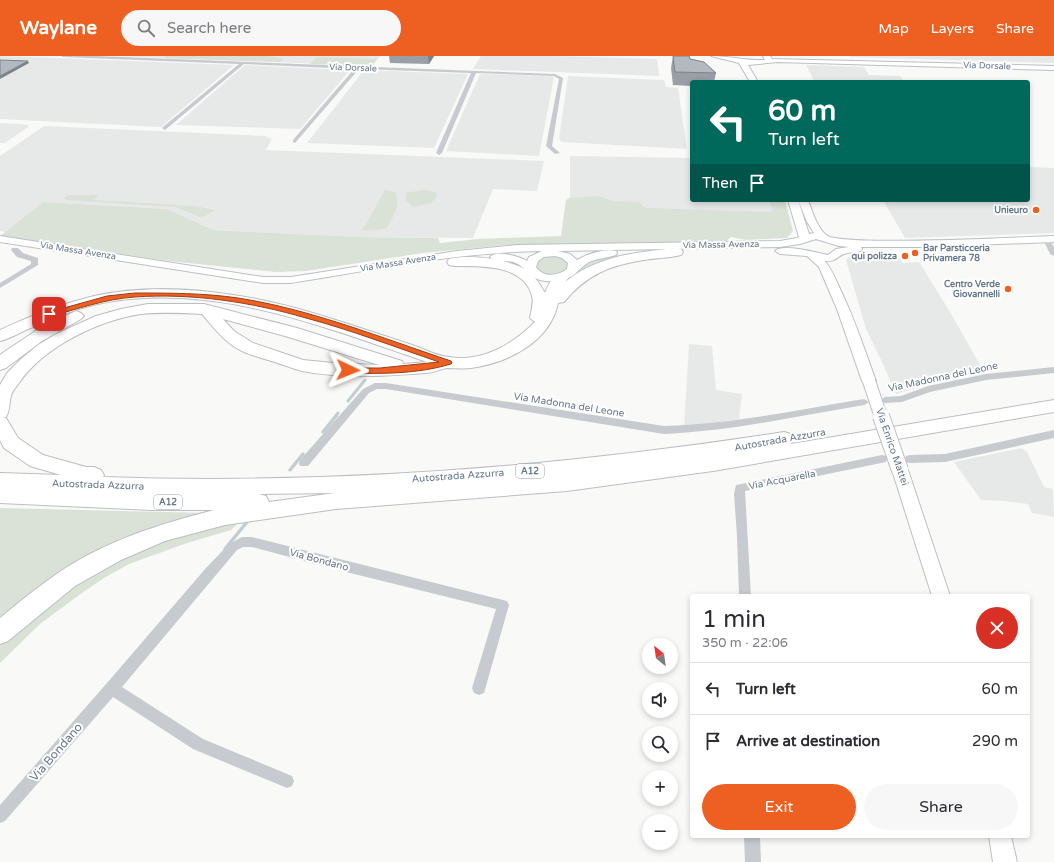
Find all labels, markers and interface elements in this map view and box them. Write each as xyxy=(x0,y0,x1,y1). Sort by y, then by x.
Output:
search box xyxy=(121,10,401,46)
text: Waylane xyxy=(20,17,97,39)
icon: search xyxy=(135,17,157,39)
text: Search here xyxy=(167,19,251,37)
text: Map xyxy=(879,20,909,37)
text: Layers xyxy=(931,20,974,37)
text: Share xyxy=(996,20,1034,37)
street label: Via Dorsale xyxy=(963,60,1011,72)
street label: Via Dorsale xyxy=(329,62,377,74)
text: 60 m xyxy=(768,94,836,128)
icon: left xyxy=(702,96,754,148)
text: Turn left xyxy=(768,128,840,150)
icon: arrive xyxy=(746,172,768,194)
text: Then xyxy=(702,174,738,192)
place label: Unieuro xyxy=(994,205,1029,216)
marker: Unieuro xyxy=(1031,205,1041,215)
street label: Via Massa Avenza xyxy=(683,239,759,251)
street label: Via Massa Avenza xyxy=(39,240,117,262)
place label: Bar Parsticceria Privamera 78 xyxy=(923,243,990,264)
marker: Bar Parsticceria Privamera 78 xyxy=(910,248,920,258)
place label: qui polizza xyxy=(852,251,897,262)
marker: qui polizza xyxy=(900,251,910,261)
street label: Via Massa Avenza xyxy=(359,252,437,274)
place label: Centro Verde Giovannelli xyxy=(944,279,1000,300)
marker: Centro Verde Giovannelli xyxy=(1003,284,1013,294)
pin xyxy=(32,297,66,331)
icon: arrive xyxy=(38,303,60,325)
position arrow xyxy=(327,349,369,391)
street label: Via Madonna del Leone xyxy=(887,359,999,395)
street label: Via Madonna del Leone xyxy=(513,390,626,420)
street label: Via Enrico Mattei xyxy=(873,407,911,487)
street label: Autostrada Azzurra xyxy=(733,426,827,454)
road number: A12 xyxy=(516,464,544,478)
street label: Autostrada Azzurra xyxy=(411,467,505,485)
street label: Via Acquarella xyxy=(747,468,817,492)
street label: Autostrada Azzurra xyxy=(52,477,144,493)
road number: A12 xyxy=(154,495,182,509)
street label: Via Bondano xyxy=(288,546,350,574)
text: 1 min xyxy=(702,605,766,634)
button: close xyxy=(976,607,1018,649)
text: 350 m · 22:06 xyxy=(702,635,788,651)
north arrow xyxy=(642,638,678,674)
map controls xyxy=(642,638,678,850)
icon: left xyxy=(702,678,724,700)
text: Turn left xyxy=(736,680,796,698)
text: 60 m xyxy=(981,680,1018,698)
button: sound xyxy=(642,682,678,718)
street label: Via Bondano xyxy=(27,720,85,784)
button: search xyxy=(642,726,678,762)
icon: arrive xyxy=(702,730,724,752)
text: Arrive at destination xyxy=(736,732,880,750)
text: 290 m xyxy=(972,732,1018,750)
button: + xyxy=(642,770,678,806)
button: Exit xyxy=(702,784,856,830)
button: Share xyxy=(864,784,1018,830)
button: − xyxy=(642,814,678,850)

